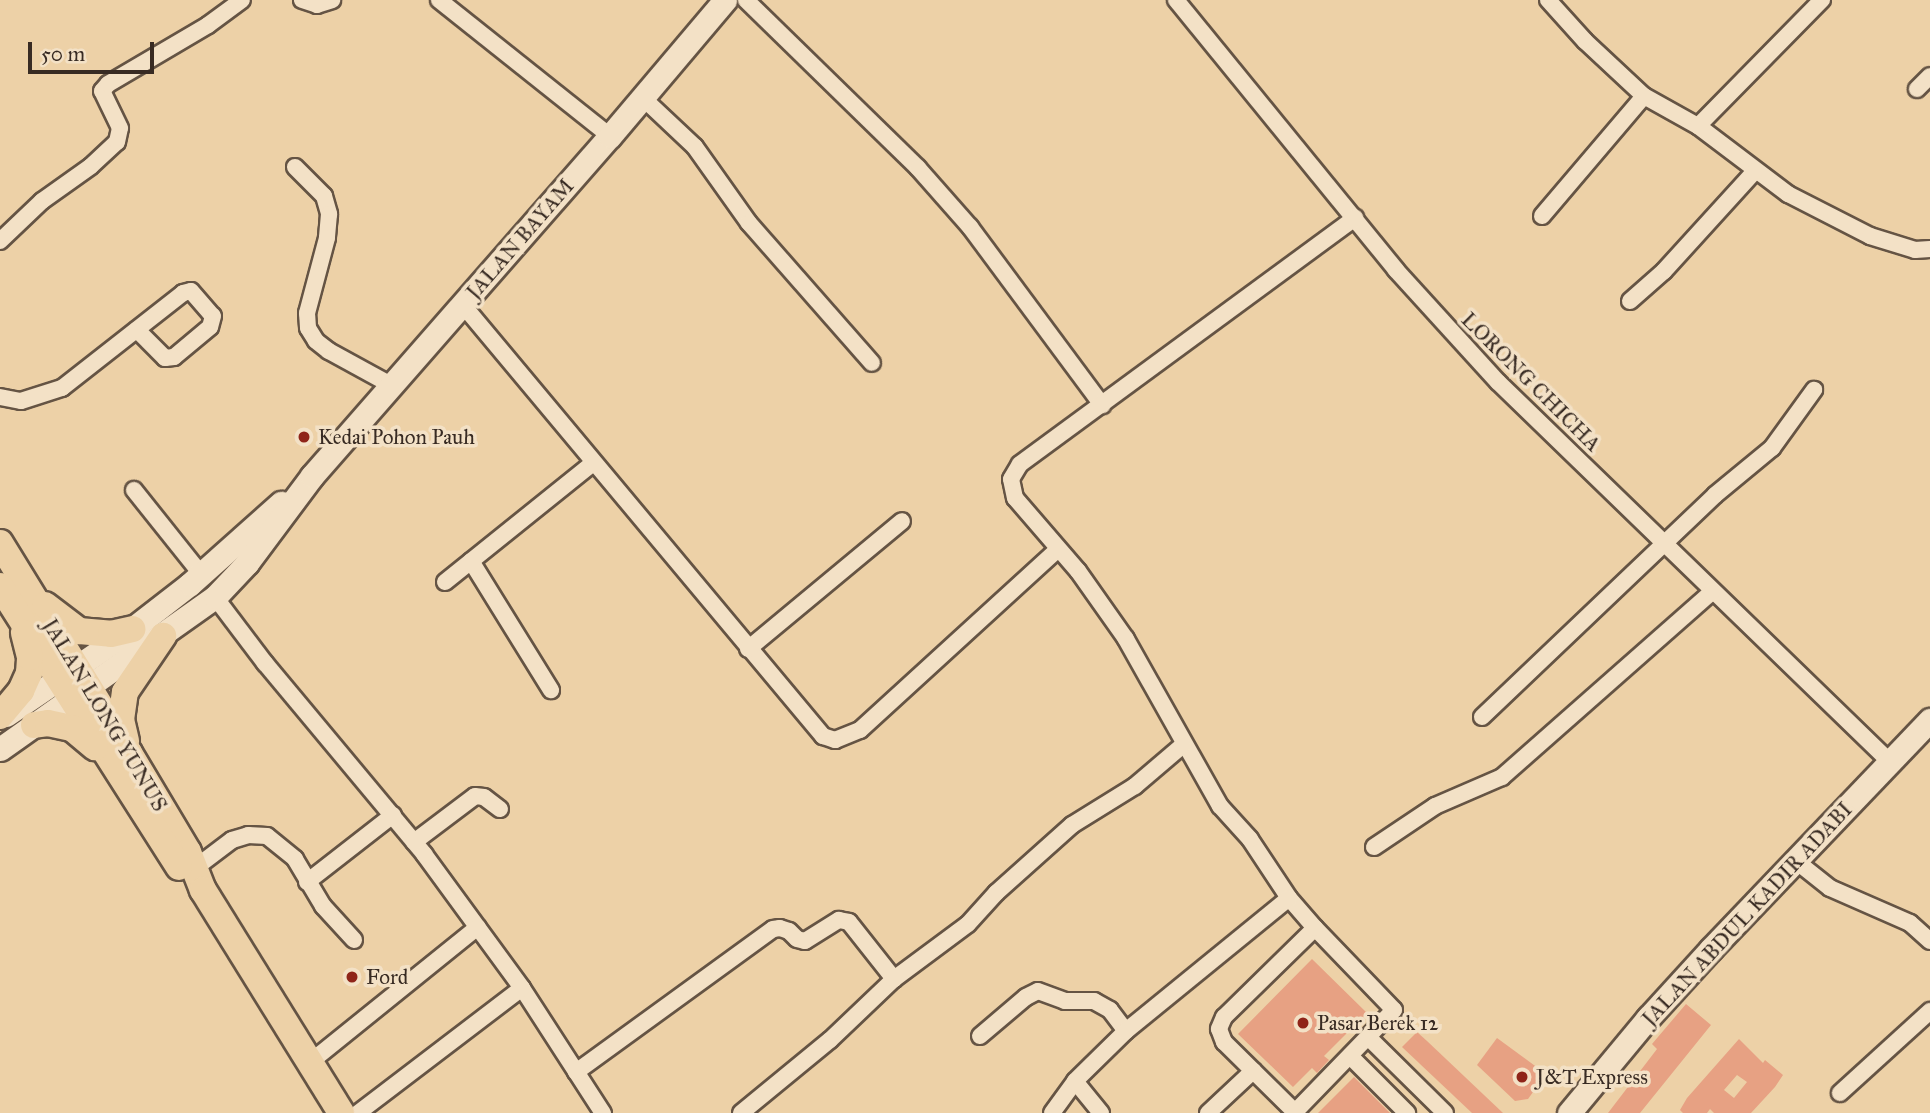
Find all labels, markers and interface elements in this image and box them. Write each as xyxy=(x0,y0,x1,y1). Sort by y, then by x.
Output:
scale bar xyxy=(32,28,158,72)
text: 50 m xyxy=(41,41,85,67)
street label: JALAN BAYAM xyxy=(461,174,579,304)
street label: LORONG CHICHA xyxy=(1456,307,1606,457)
place label: Kedai Pohon Pauh xyxy=(318,424,475,450)
marker: Kedai Pohon Pauh xyxy=(296,429,312,445)
street label: JALAN LONG YUNUS xyxy=(37,614,173,816)
street label: JALAN ABDUL KADIR ADABI xyxy=(1637,797,1857,1031)
place label: Ford xyxy=(366,964,408,990)
marker: Ford xyxy=(344,969,360,985)
place label: Pasar Berek 12 xyxy=(1317,1010,1438,1036)
marker: Pasar Berek 12 xyxy=(1295,1015,1311,1031)
place label: J&T Express xyxy=(1536,1064,1648,1090)
marker: J&T Express xyxy=(1514,1069,1530,1085)

